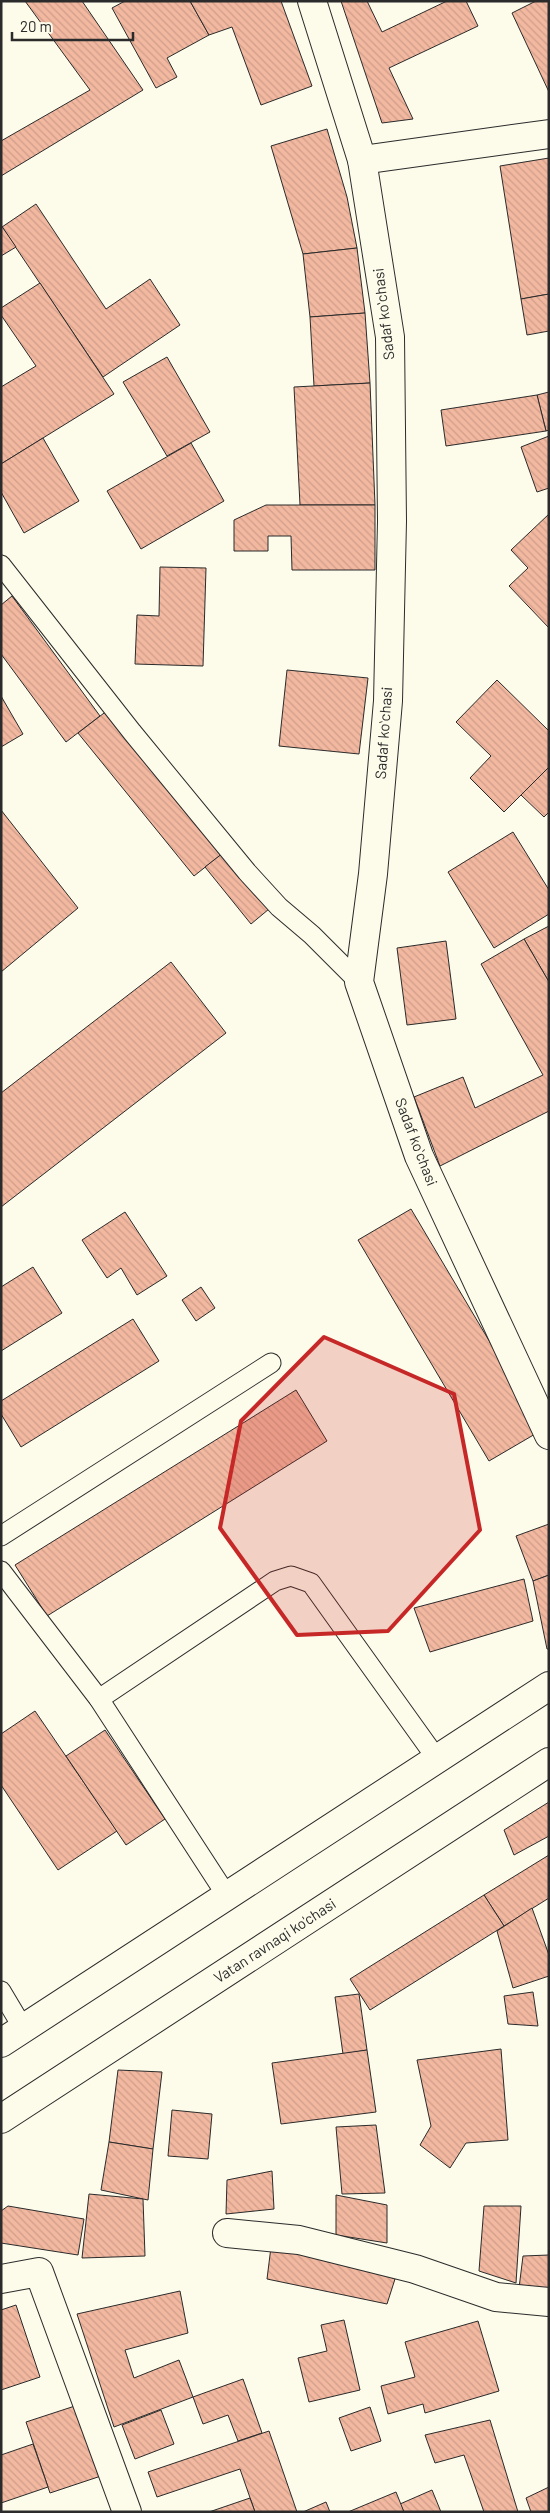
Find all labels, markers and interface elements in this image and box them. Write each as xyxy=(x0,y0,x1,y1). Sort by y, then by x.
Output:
scale bar xyxy=(12,10,134,42)
text: 20 m xyxy=(20,17,52,35)
street label: Sadaf koʻchasi xyxy=(368,267,398,361)
street label: Sadaf koʻchasi xyxy=(371,686,395,780)
street label: Sadaf koʻchasi xyxy=(392,1095,442,1188)
street label: Vatan ravnaqi ko'chasi xyxy=(210,1894,339,1986)

